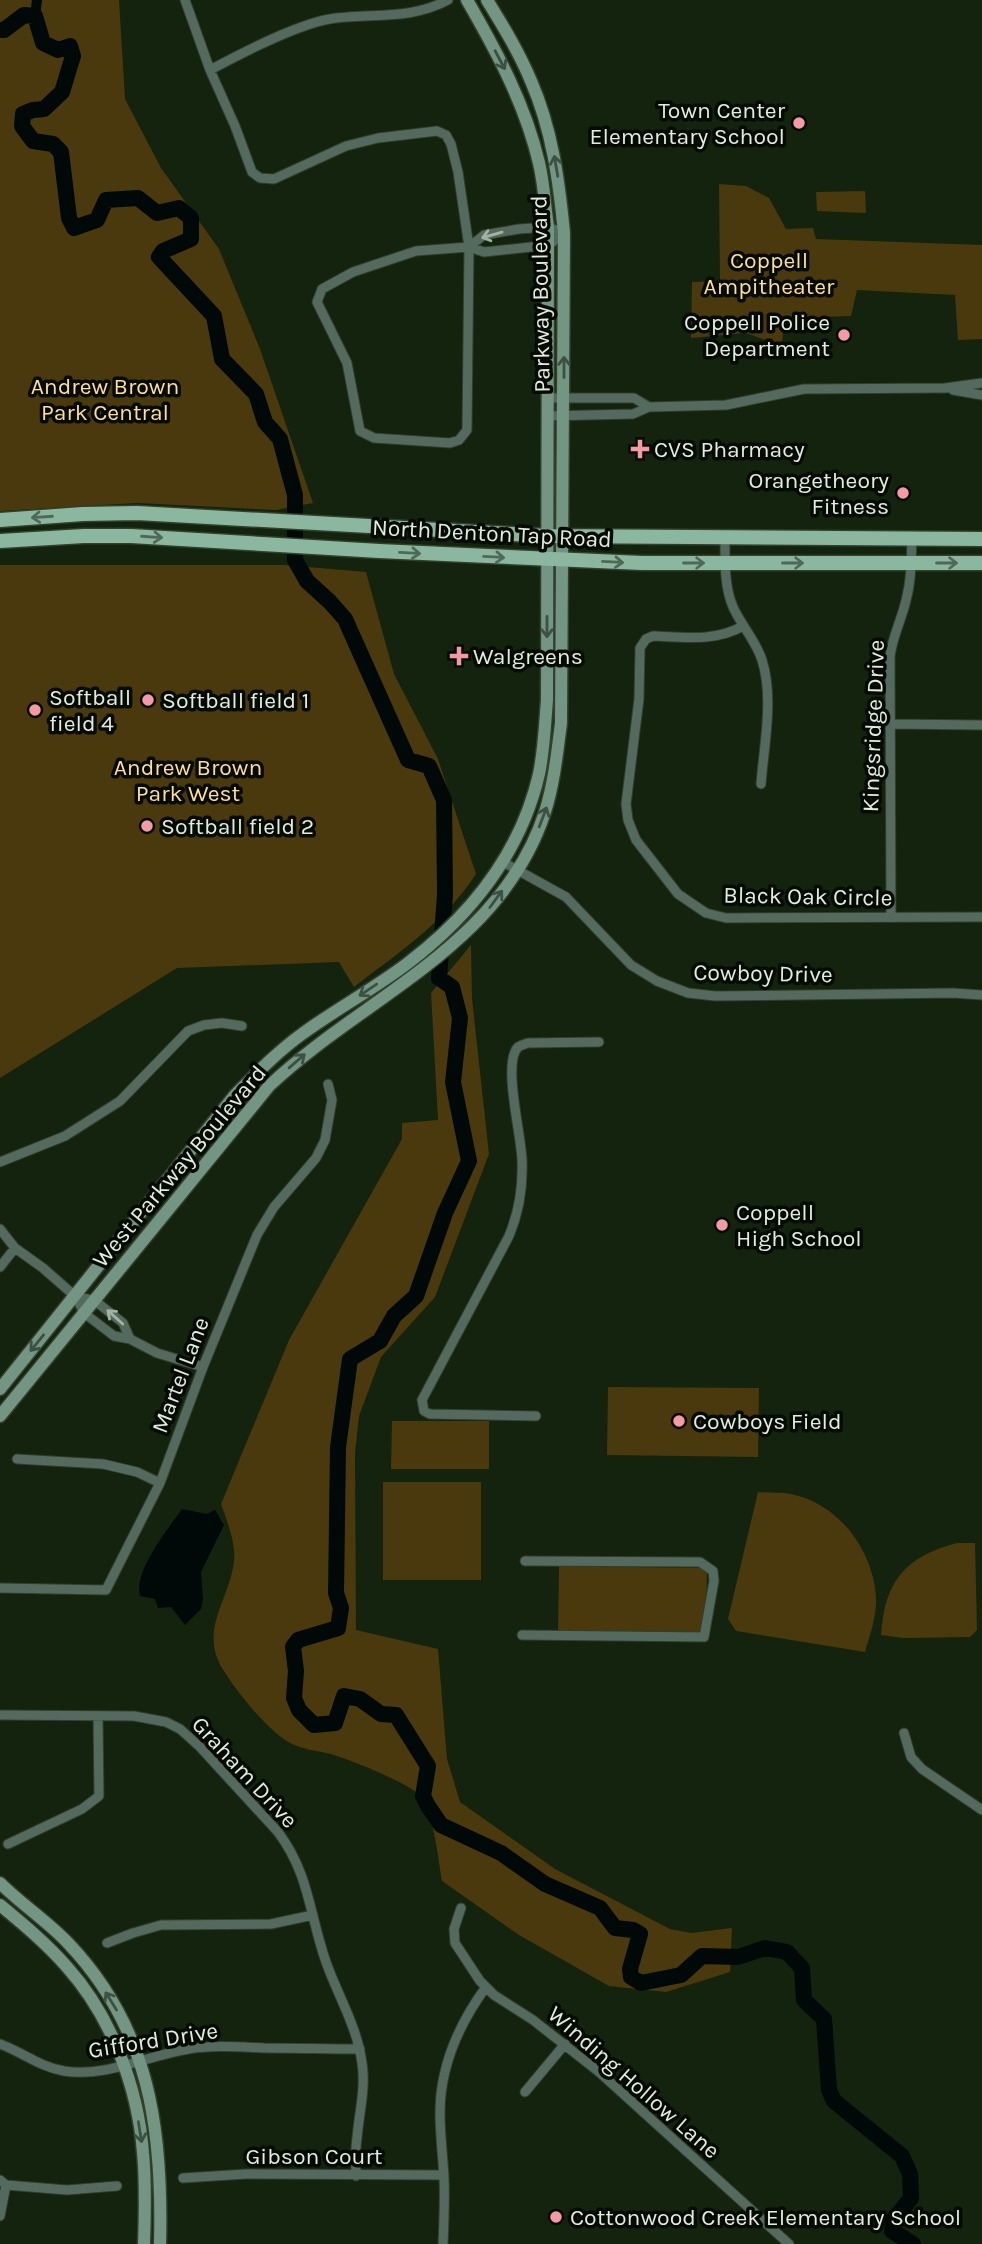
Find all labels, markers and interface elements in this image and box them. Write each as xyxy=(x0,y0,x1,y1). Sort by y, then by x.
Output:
one-way arrow xyxy=(493,49,507,69)
place label: Town Center Elementary School xyxy=(590,97,786,150)
marker: Town Center Elementary School xyxy=(791,115,807,131)
one-way arrow xyxy=(549,155,562,177)
street label: Parkway Boulevard xyxy=(525,195,556,393)
one-way arrow xyxy=(481,229,503,242)
park label: Coppell Ampitheater xyxy=(704,247,835,300)
place label: Coppell Police Department xyxy=(684,309,830,362)
marker: Coppell Police Department xyxy=(836,327,852,343)
one-way arrow xyxy=(557,356,571,379)
park label: Andrew Brown Park Central xyxy=(31,373,179,426)
place label: CVS Pharmacy xyxy=(654,436,805,463)
marker: CVS Pharmacy xyxy=(632,441,648,457)
place label: Orangetheory Fitness xyxy=(749,467,889,520)
marker: Orangetheory Fitness xyxy=(895,485,911,501)
one-way arrow xyxy=(31,511,53,524)
street label: North Denton Tap Road xyxy=(371,514,613,553)
one-way arrow xyxy=(140,531,163,544)
one-way arrow xyxy=(398,546,421,559)
one-way arrow xyxy=(482,550,505,563)
one-way arrow xyxy=(601,555,624,568)
one-way arrow xyxy=(683,556,706,570)
one-way arrow xyxy=(782,556,805,570)
one-way arrow xyxy=(935,556,958,570)
one-way arrow xyxy=(540,615,554,638)
street label: Kingsridge Drive xyxy=(857,639,890,813)
place label: Walgreens xyxy=(473,643,583,670)
marker: Walgreens xyxy=(451,648,467,664)
place label: Softball field 4 xyxy=(49,684,131,737)
place label: Softball field 1 xyxy=(162,687,309,714)
marker: Softball field 1 xyxy=(140,692,156,708)
marker: Softball field 4 xyxy=(27,702,43,718)
park label: Andrew Brown Park West xyxy=(114,754,262,807)
one-way arrow xyxy=(537,806,550,828)
place label: Softball field 2 xyxy=(161,813,314,840)
marker: Softball field 2 xyxy=(139,818,155,834)
street label: Black Oak Circle xyxy=(723,882,893,911)
one-way arrow xyxy=(489,890,503,909)
street label: Cowboy Drive xyxy=(693,959,833,988)
one-way arrow xyxy=(359,983,378,997)
one-way arrow xyxy=(287,1053,305,1069)
street label: West Parkway Boulevard xyxy=(87,1060,272,1273)
place label: Coppell High School xyxy=(736,1199,862,1252)
marker: Coppell High School xyxy=(714,1217,730,1233)
one-way arrow xyxy=(106,1309,124,1325)
street label: Martel Lane xyxy=(146,1313,215,1437)
one-way arrow xyxy=(30,1333,45,1351)
place label: Cowboys Field xyxy=(693,1408,842,1435)
marker: Cowboys Field xyxy=(671,1413,687,1429)
street label: Graham Drive xyxy=(186,1711,303,1834)
one-way arrow xyxy=(104,1992,119,2011)
street label: Winding Hollow Lane xyxy=(542,2000,725,2164)
street label: Gifford Drive xyxy=(86,2017,220,2064)
one-way arrow xyxy=(134,2120,147,2143)
street label: Gibson Court xyxy=(246,2143,383,2170)
place label: Cottonwood Creek Elementary School xyxy=(570,2204,961,2231)
marker: Cottonwood Creek Elementary School xyxy=(548,2209,564,2225)

